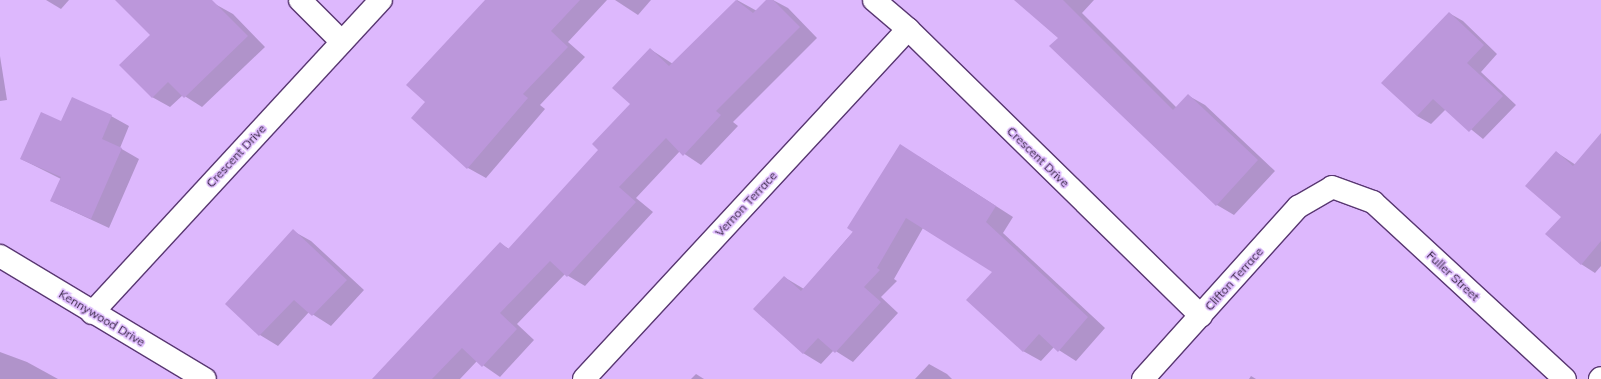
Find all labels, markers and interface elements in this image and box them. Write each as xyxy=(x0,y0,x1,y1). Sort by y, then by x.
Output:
street label: Crescent Drive xyxy=(203,122,269,190)
street label: Crescent Drive xyxy=(1004,124,1072,190)
street label: Vernon Terrace xyxy=(712,168,780,240)
street label: Clifton Terrace xyxy=(1202,244,1266,314)
street label: Fuller Street xyxy=(1424,248,1482,304)
street label: Kennywood Drive xyxy=(56,287,148,349)

